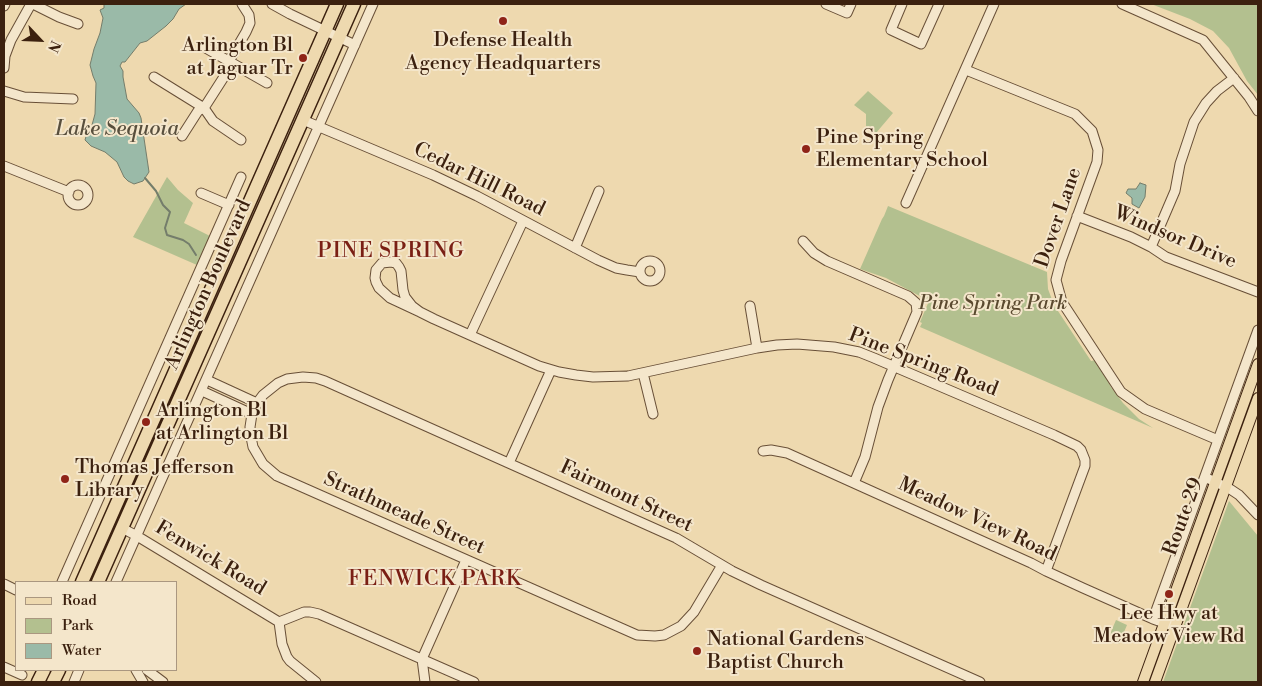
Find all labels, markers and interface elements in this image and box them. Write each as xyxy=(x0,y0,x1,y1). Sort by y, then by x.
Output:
north arrow xyxy=(15,15,65,65)
marker: Defense Health Agency Headquarters xyxy=(497,15,509,27)
place label: Defense Health Agency Headquarters xyxy=(405,29,601,76)
place label: Arlington Bl at Jaguar Tr xyxy=(182,34,293,81)
text: N xyxy=(43,38,64,55)
marker: Arlington Bl at Jaguar Tr xyxy=(297,52,309,64)
water label: Lake Sequoia xyxy=(55,117,179,143)
place label: Pine Spring Elementary School xyxy=(816,126,988,173)
street label: Cedar Hill Road xyxy=(409,138,549,222)
marker: Pine Spring Elementary School xyxy=(800,143,812,155)
street label: Dover Lane xyxy=(1031,165,1087,271)
street label: Arlington Boulevard xyxy=(161,196,257,374)
street label: Windsor Drive xyxy=(1110,201,1240,275)
district label: PINE SPRING xyxy=(316,239,466,265)
park label: Pine Spring Park xyxy=(919,292,1067,316)
street label: Pine Spring Road xyxy=(845,324,1001,402)
place label: Arlington Bl at Arlington Bl xyxy=(156,399,288,446)
marker: Arlington Bl at Arlington Bl xyxy=(140,416,152,428)
place label: Thomas Jefferson Library xyxy=(75,456,234,503)
street label: Fairmont Street xyxy=(556,456,696,538)
street label: Strathmeade Street xyxy=(320,468,488,560)
marker: Thomas Jefferson Library xyxy=(59,473,71,485)
street label: Meadow View Road xyxy=(894,473,1060,567)
street label: Route 29 xyxy=(1159,475,1209,559)
street label: Fenwick Road xyxy=(150,516,270,602)
district label: FENWICK PARK xyxy=(347,567,523,593)
legend xyxy=(15,581,178,671)
marker: Lee Hwy at Meadow View Rd xyxy=(1163,588,1175,600)
text: Road xyxy=(62,591,97,610)
place label: Lee Hwy at Meadow View Rd xyxy=(1094,602,1244,649)
text: Park xyxy=(62,616,93,635)
place label: National Gardens Baptist Church xyxy=(707,628,864,675)
text: Water xyxy=(62,641,101,660)
marker: National Gardens Baptist Church xyxy=(691,645,703,657)

